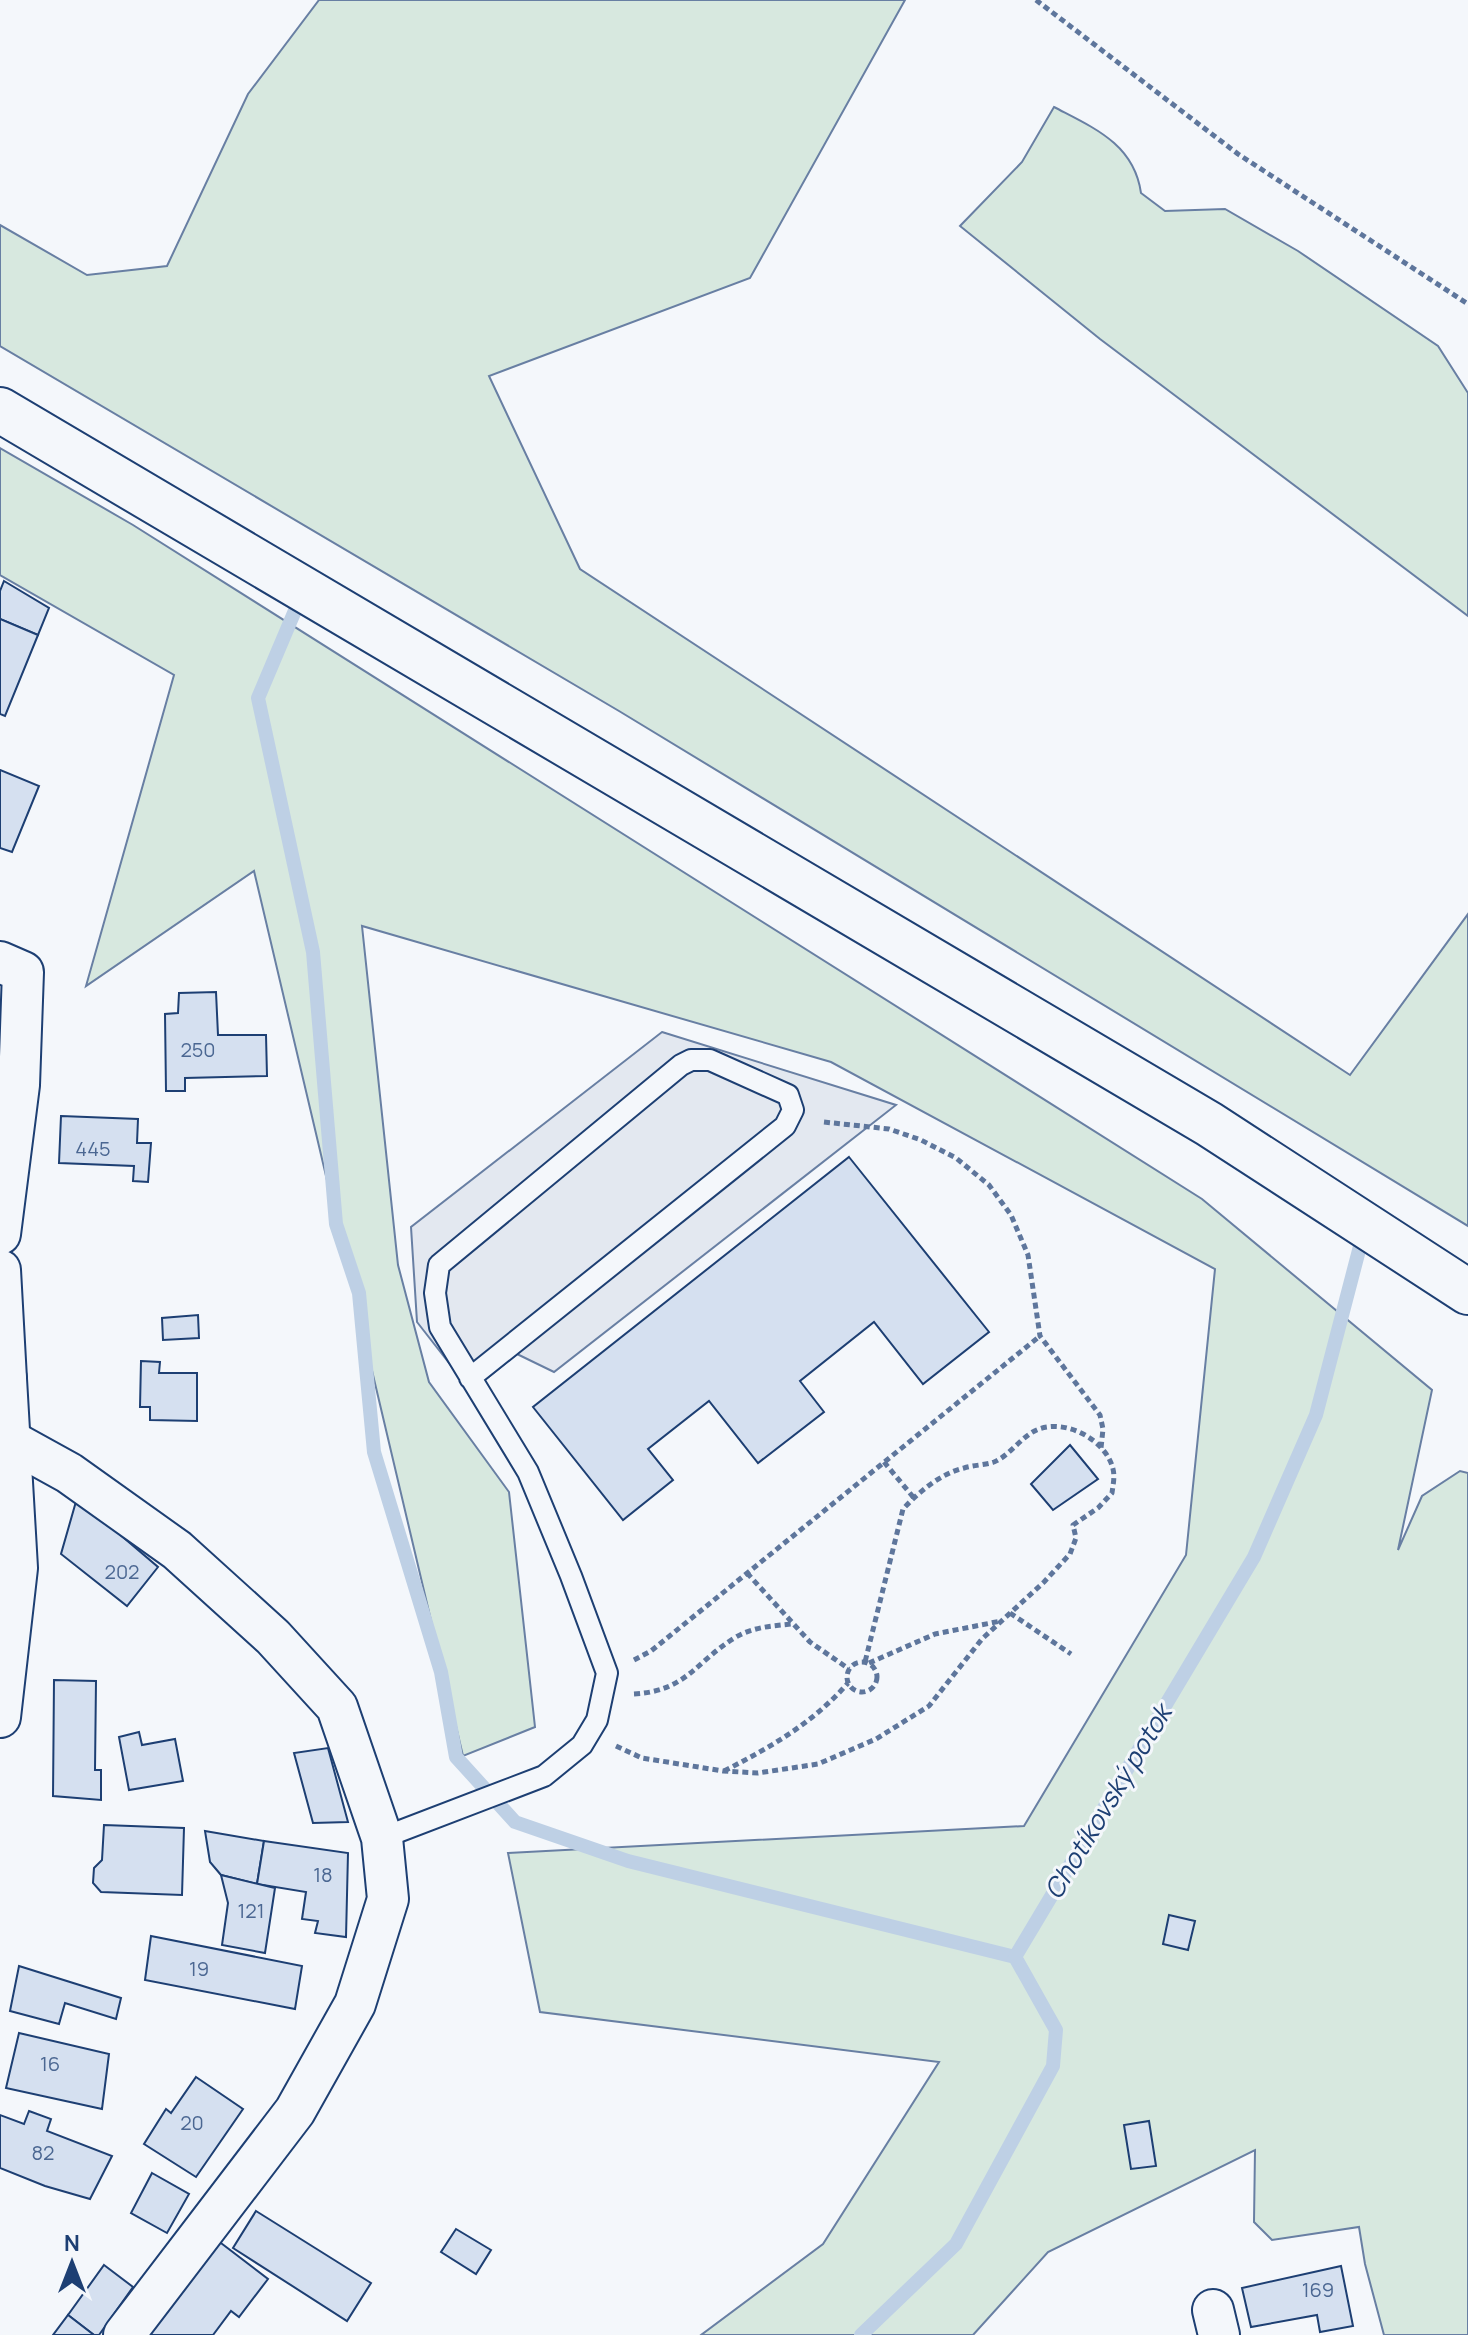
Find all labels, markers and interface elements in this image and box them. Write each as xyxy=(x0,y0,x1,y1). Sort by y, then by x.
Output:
house number: 250 xyxy=(180,1036,216,1063)
house number: 445 xyxy=(75,1135,111,1162)
house number: 202 xyxy=(105,1558,140,1585)
water label: Chotíkovský potok xyxy=(1035,1694,1181,1905)
house number: 18 xyxy=(313,1861,333,1888)
house number: 121 xyxy=(238,1897,265,1924)
house number: 19 xyxy=(189,1955,209,1982)
house number: 16 xyxy=(40,2050,60,2077)
house number: 20 xyxy=(180,2109,204,2136)
house number: 82 xyxy=(31,2139,55,2166)
north arrow xyxy=(32,2223,112,2303)
text: N xyxy=(64,2228,80,2258)
house number: 169 xyxy=(1302,2276,1334,2303)

